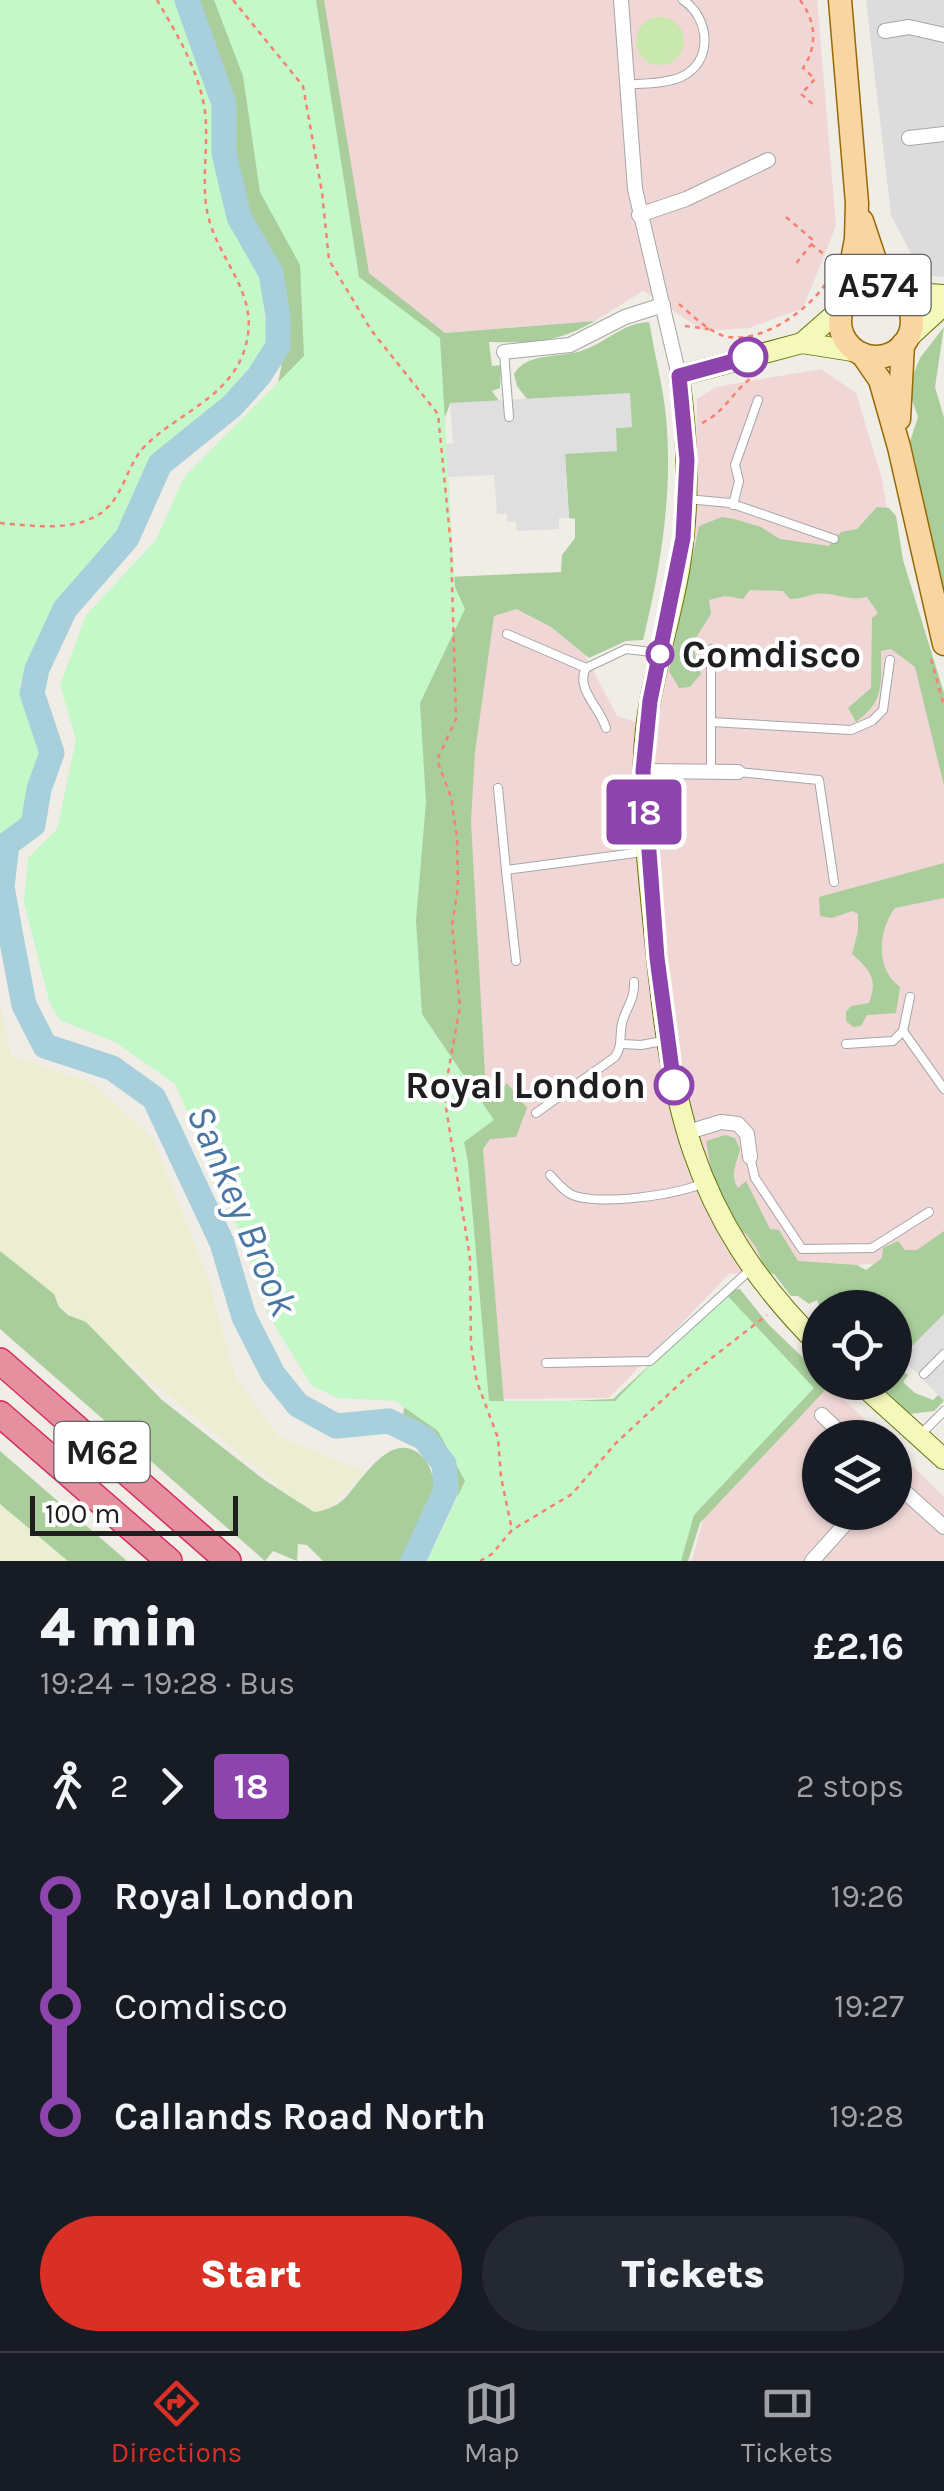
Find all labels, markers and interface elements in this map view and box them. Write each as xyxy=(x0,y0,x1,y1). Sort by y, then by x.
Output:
road number: A574 xyxy=(826,255,930,315)
unlabelled marker xyxy=(729,338,767,376)
place label: Comdisco xyxy=(682,632,861,677)
marker: Comdisco xyxy=(647,641,673,667)
line badge: 18 xyxy=(599,780,689,844)
text: 18 xyxy=(626,792,662,833)
place label: Royal London xyxy=(405,1063,646,1108)
marker: Royal London xyxy=(655,1066,693,1104)
water label: Sankey Brook xyxy=(177,1098,308,1323)
map controls xyxy=(802,1290,912,1530)
button: locate xyxy=(802,1290,912,1400)
button: layers xyxy=(802,1420,912,1530)
road number: M62 xyxy=(54,1422,150,1482)
scale bar xyxy=(30,1491,238,1536)
text: 100 m xyxy=(45,1497,120,1530)
text: 4 min xyxy=(40,1595,198,1659)
text: £2.16 xyxy=(813,1624,904,1669)
text: 19:24 – 19:28 · Bus xyxy=(40,1665,295,1702)
icon: walk xyxy=(40,1759,95,1814)
icon: forward xyxy=(144,1759,199,1814)
text: 18 xyxy=(234,1766,269,1807)
text: 2 xyxy=(110,1768,129,1805)
text: 2 stops xyxy=(796,1768,904,1805)
text: Royal London xyxy=(114,1874,355,1919)
text: 19:26 xyxy=(831,1878,904,1915)
text: Comdisco xyxy=(114,1984,288,2029)
text: 19:27 xyxy=(834,1988,904,2025)
text: Callands Road North xyxy=(114,2094,486,2139)
text: 19:28 xyxy=(829,2098,904,2135)
button: Start xyxy=(40,2216,462,2331)
button: Tickets xyxy=(482,2216,904,2331)
tab: Directions xyxy=(111,2376,242,2469)
tab: Map xyxy=(464,2376,519,2469)
tab: Tickets xyxy=(741,2376,833,2469)

